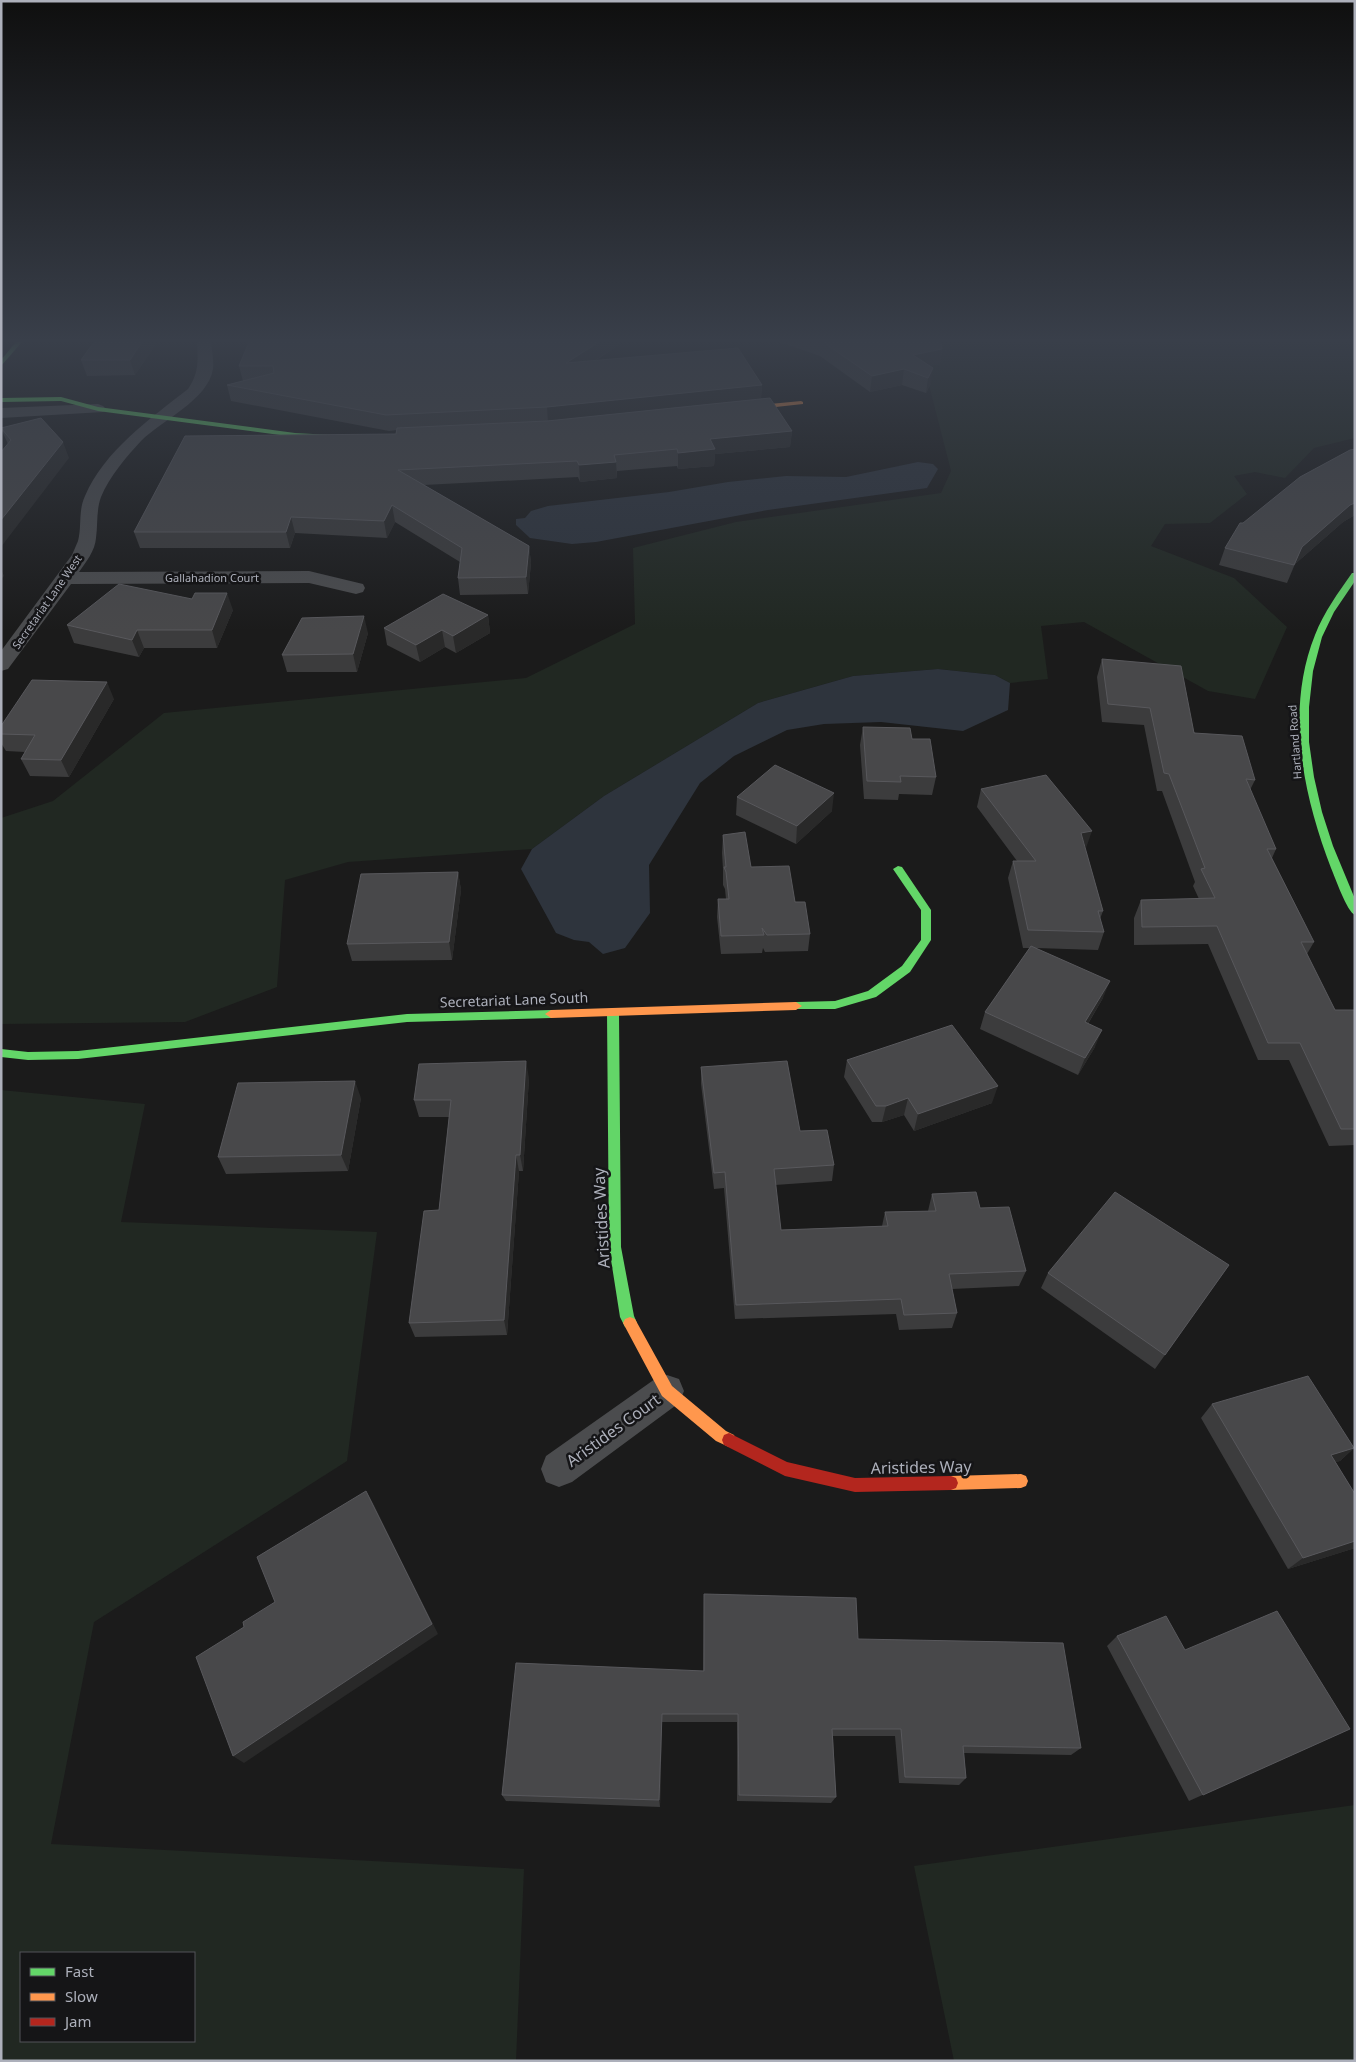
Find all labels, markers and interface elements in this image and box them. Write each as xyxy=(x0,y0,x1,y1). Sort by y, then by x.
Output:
street label: Secretariat Lane West xyxy=(8,552,85,652)
street label: Gallahadion Court xyxy=(165,570,259,585)
street label: Hartland Road xyxy=(1284,704,1305,780)
street label: Secretariat Lane South xyxy=(439,987,588,1012)
street label: Aristides Way xyxy=(587,1166,615,1269)
street label: Aristides Court xyxy=(562,1388,665,1472)
street label: Aristides Way xyxy=(870,1455,972,1479)
legend xyxy=(20,1952,195,2042)
text: Fast xyxy=(65,1961,94,1981)
text: Slow xyxy=(65,1986,98,2006)
text: Jam xyxy=(63,2011,92,2031)

